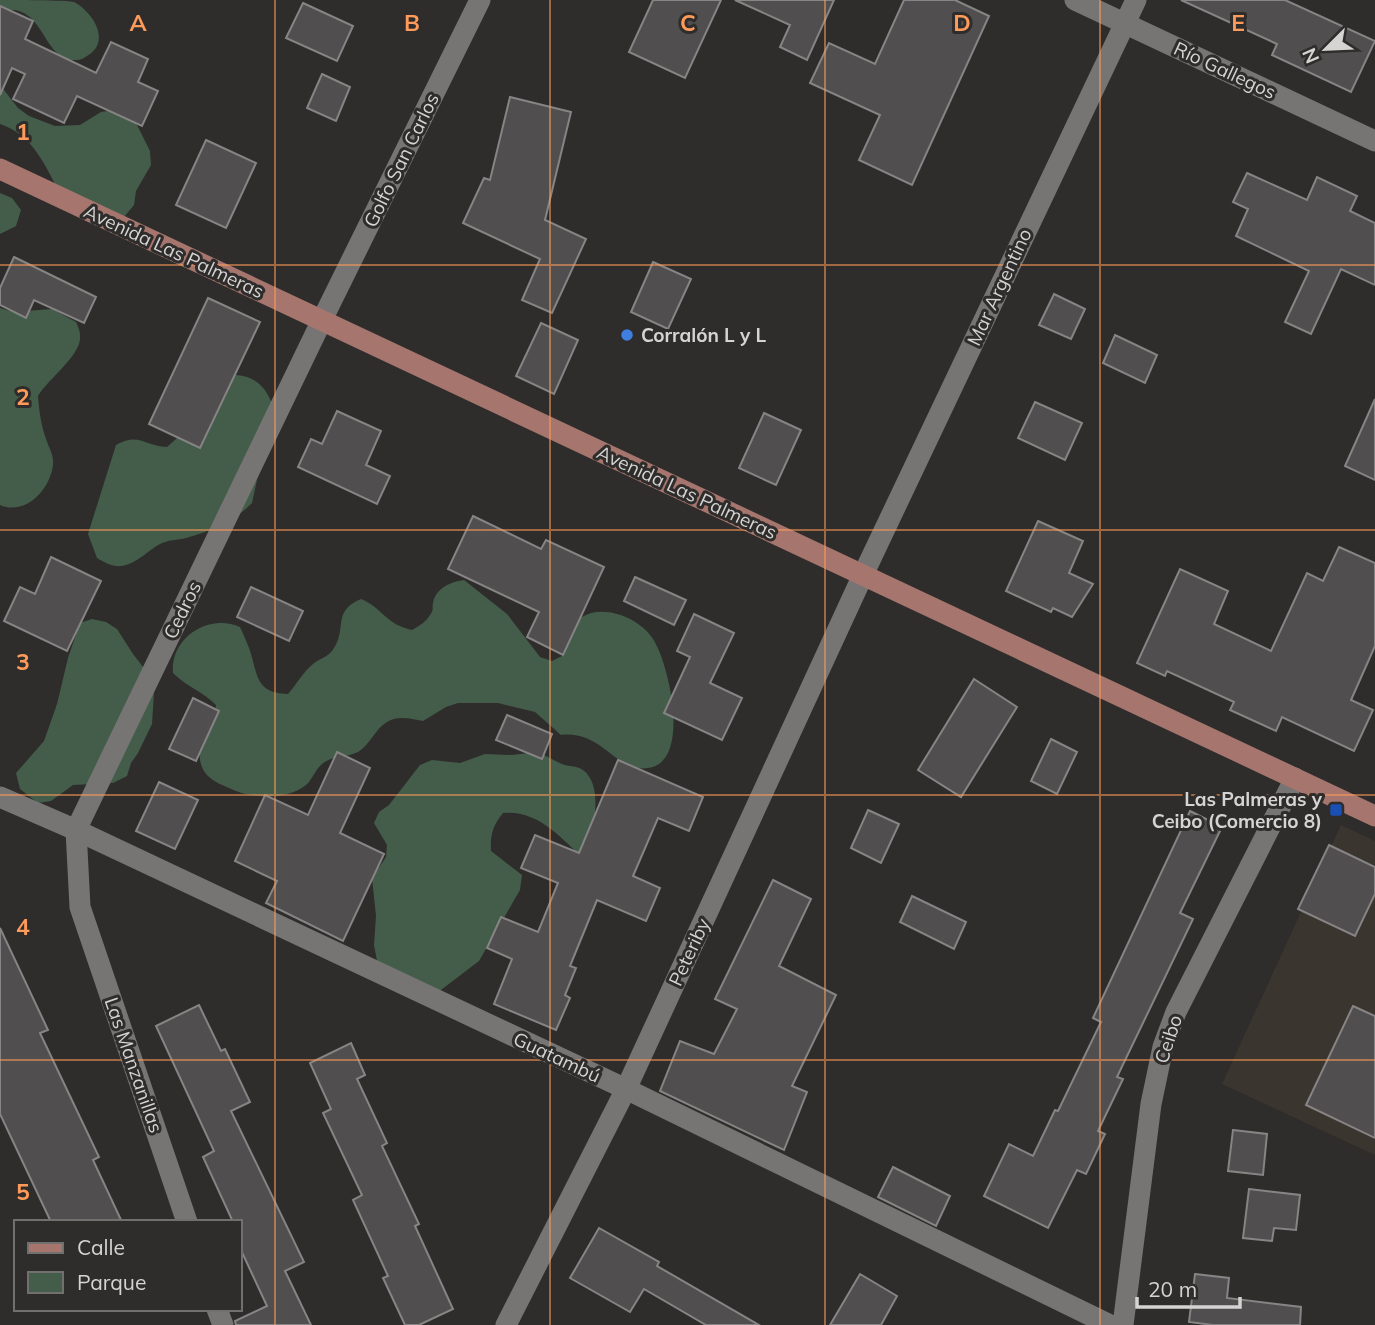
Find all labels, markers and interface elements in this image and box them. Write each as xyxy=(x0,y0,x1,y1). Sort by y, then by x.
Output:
text: A xyxy=(129,8,147,37)
text: B xyxy=(404,8,420,37)
text: C xyxy=(680,8,696,37)
text: D xyxy=(953,8,971,37)
text: E xyxy=(1231,8,1245,37)
north arrow xyxy=(1291,14,1361,84)
street label: Río Gallegos xyxy=(1170,36,1280,104)
text: N xyxy=(1297,44,1324,67)
street label: Golfo San Carlos xyxy=(358,89,444,231)
text: 1 xyxy=(16,117,30,146)
street label: Avenida Las Palmeras xyxy=(80,199,268,303)
street label: Mar Argentino xyxy=(961,225,1037,349)
place label: Corralón L y L xyxy=(641,323,766,347)
marker: Corralón L y L xyxy=(619,327,635,343)
text: 2 xyxy=(16,382,30,411)
street label: Avenida Las Palmeras xyxy=(593,440,781,544)
street label: Cedros xyxy=(158,577,206,643)
text: 3 xyxy=(16,647,30,676)
place label: Las Palmeras y Ceibo (Comercio 8) xyxy=(1152,787,1323,833)
marker: Las Palmeras y Ceibo (Comercio 8) xyxy=(1328,802,1344,818)
text: 4 xyxy=(16,912,30,941)
street label: Peteriby xyxy=(663,914,715,990)
street label: Las Manzanillas xyxy=(100,994,168,1136)
street label: Ceibo xyxy=(1149,1012,1187,1066)
street label: Guatambú xyxy=(510,1026,604,1088)
text: 5 xyxy=(16,1177,30,1206)
legend xyxy=(14,1220,242,1311)
text: Calle xyxy=(77,1234,125,1260)
scale bar xyxy=(1137,1266,1240,1310)
text: Parque xyxy=(77,1269,146,1295)
text: 20 m xyxy=(1148,1276,1197,1302)

